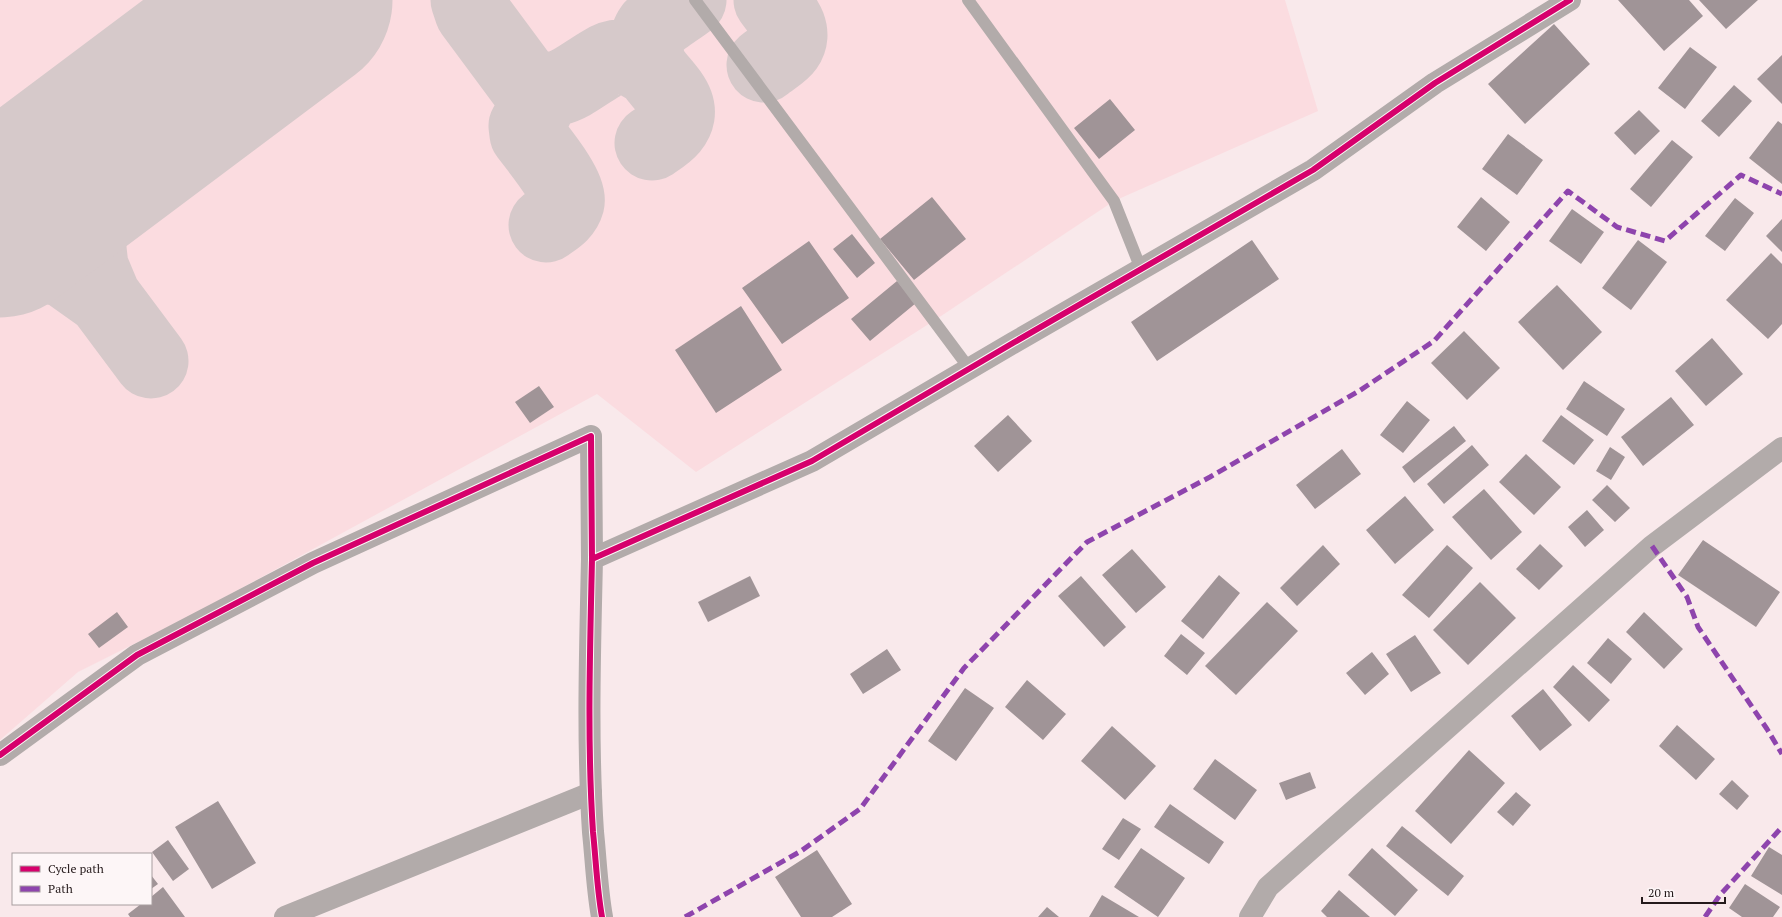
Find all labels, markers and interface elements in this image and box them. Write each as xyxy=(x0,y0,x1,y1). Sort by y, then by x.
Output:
legend xyxy=(12,853,152,905)
text: Cycle path xyxy=(48,861,104,876)
scale bar xyxy=(1642,879,1725,905)
text: Path xyxy=(48,881,73,896)
text: 20 m xyxy=(1648,885,1675,900)

